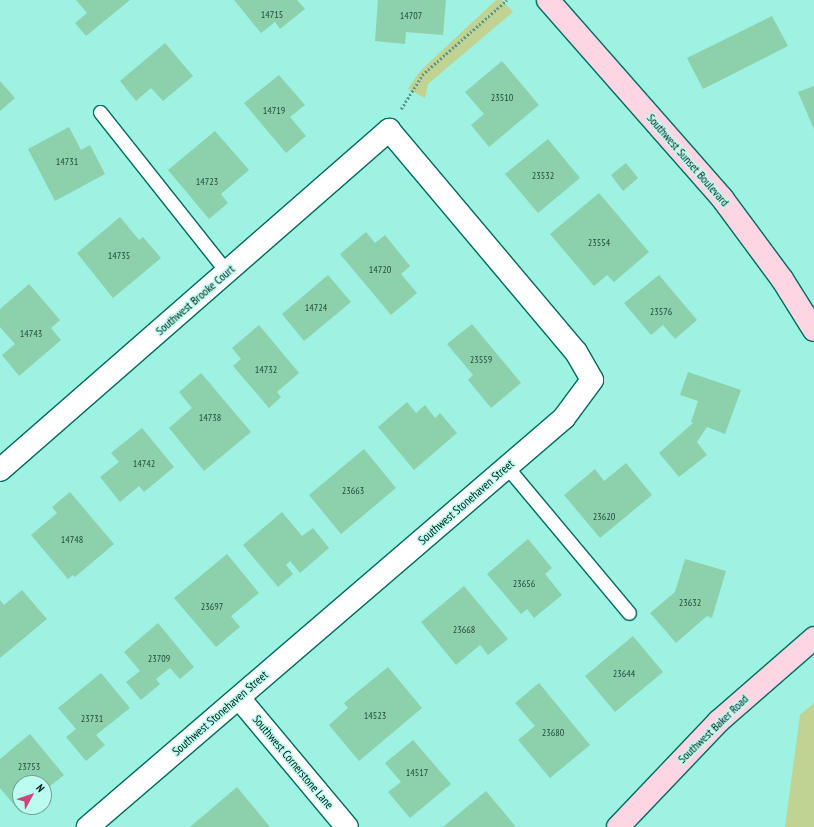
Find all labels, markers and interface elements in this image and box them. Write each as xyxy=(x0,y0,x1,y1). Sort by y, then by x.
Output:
house number: 14715 xyxy=(261,9,283,21)
house number: 14707 xyxy=(400,10,422,22)
house number: 23510 xyxy=(491,92,513,104)
house number: 14719 xyxy=(263,105,285,117)
street label: Southwest Sunset Boulevard xyxy=(644,111,732,209)
house number: 14731 xyxy=(56,156,78,168)
house number: 23532 xyxy=(532,170,554,182)
house number: 14723 xyxy=(196,176,218,188)
house number: 23554 xyxy=(588,237,610,249)
house number: 14735 xyxy=(108,250,130,262)
street label: Southwest Brooke Court xyxy=(153,262,237,338)
house number: 14720 xyxy=(369,264,391,276)
house number: 14724 xyxy=(305,302,327,314)
house number: 23576 xyxy=(650,306,672,318)
house number: 14743 xyxy=(20,328,42,340)
house number: 23559 xyxy=(470,354,492,366)
house number: 14732 xyxy=(255,364,277,376)
house number: 14738 xyxy=(199,412,221,424)
street label: Southwest Stonehaven Street xyxy=(415,457,517,547)
house number: 14742 xyxy=(133,458,155,470)
house number: 23663 xyxy=(342,485,364,497)
house number: 23620 xyxy=(593,511,615,523)
house number: 14748 xyxy=(61,534,83,546)
house number: 23656 xyxy=(513,578,535,590)
house number: 23632 xyxy=(679,597,701,609)
house number: 23697 xyxy=(201,601,223,613)
house number: 23668 xyxy=(453,624,475,636)
house number: 23709 xyxy=(148,653,170,665)
street label: Southwest Stonehaven Street xyxy=(169,668,271,758)
house number: 23644 xyxy=(613,668,635,680)
street label: Southwest Baker Road xyxy=(675,692,751,766)
house number: 14523 xyxy=(364,710,386,722)
street label: Southwest Cornerstone Lane xyxy=(250,712,336,812)
house number: 23731 xyxy=(81,713,103,725)
house number: 23680 xyxy=(542,727,564,739)
house number: 23753 xyxy=(18,761,40,773)
house number: 14517 xyxy=(406,767,428,779)
north arrow xyxy=(12,775,52,815)
text: N xyxy=(33,781,48,795)

